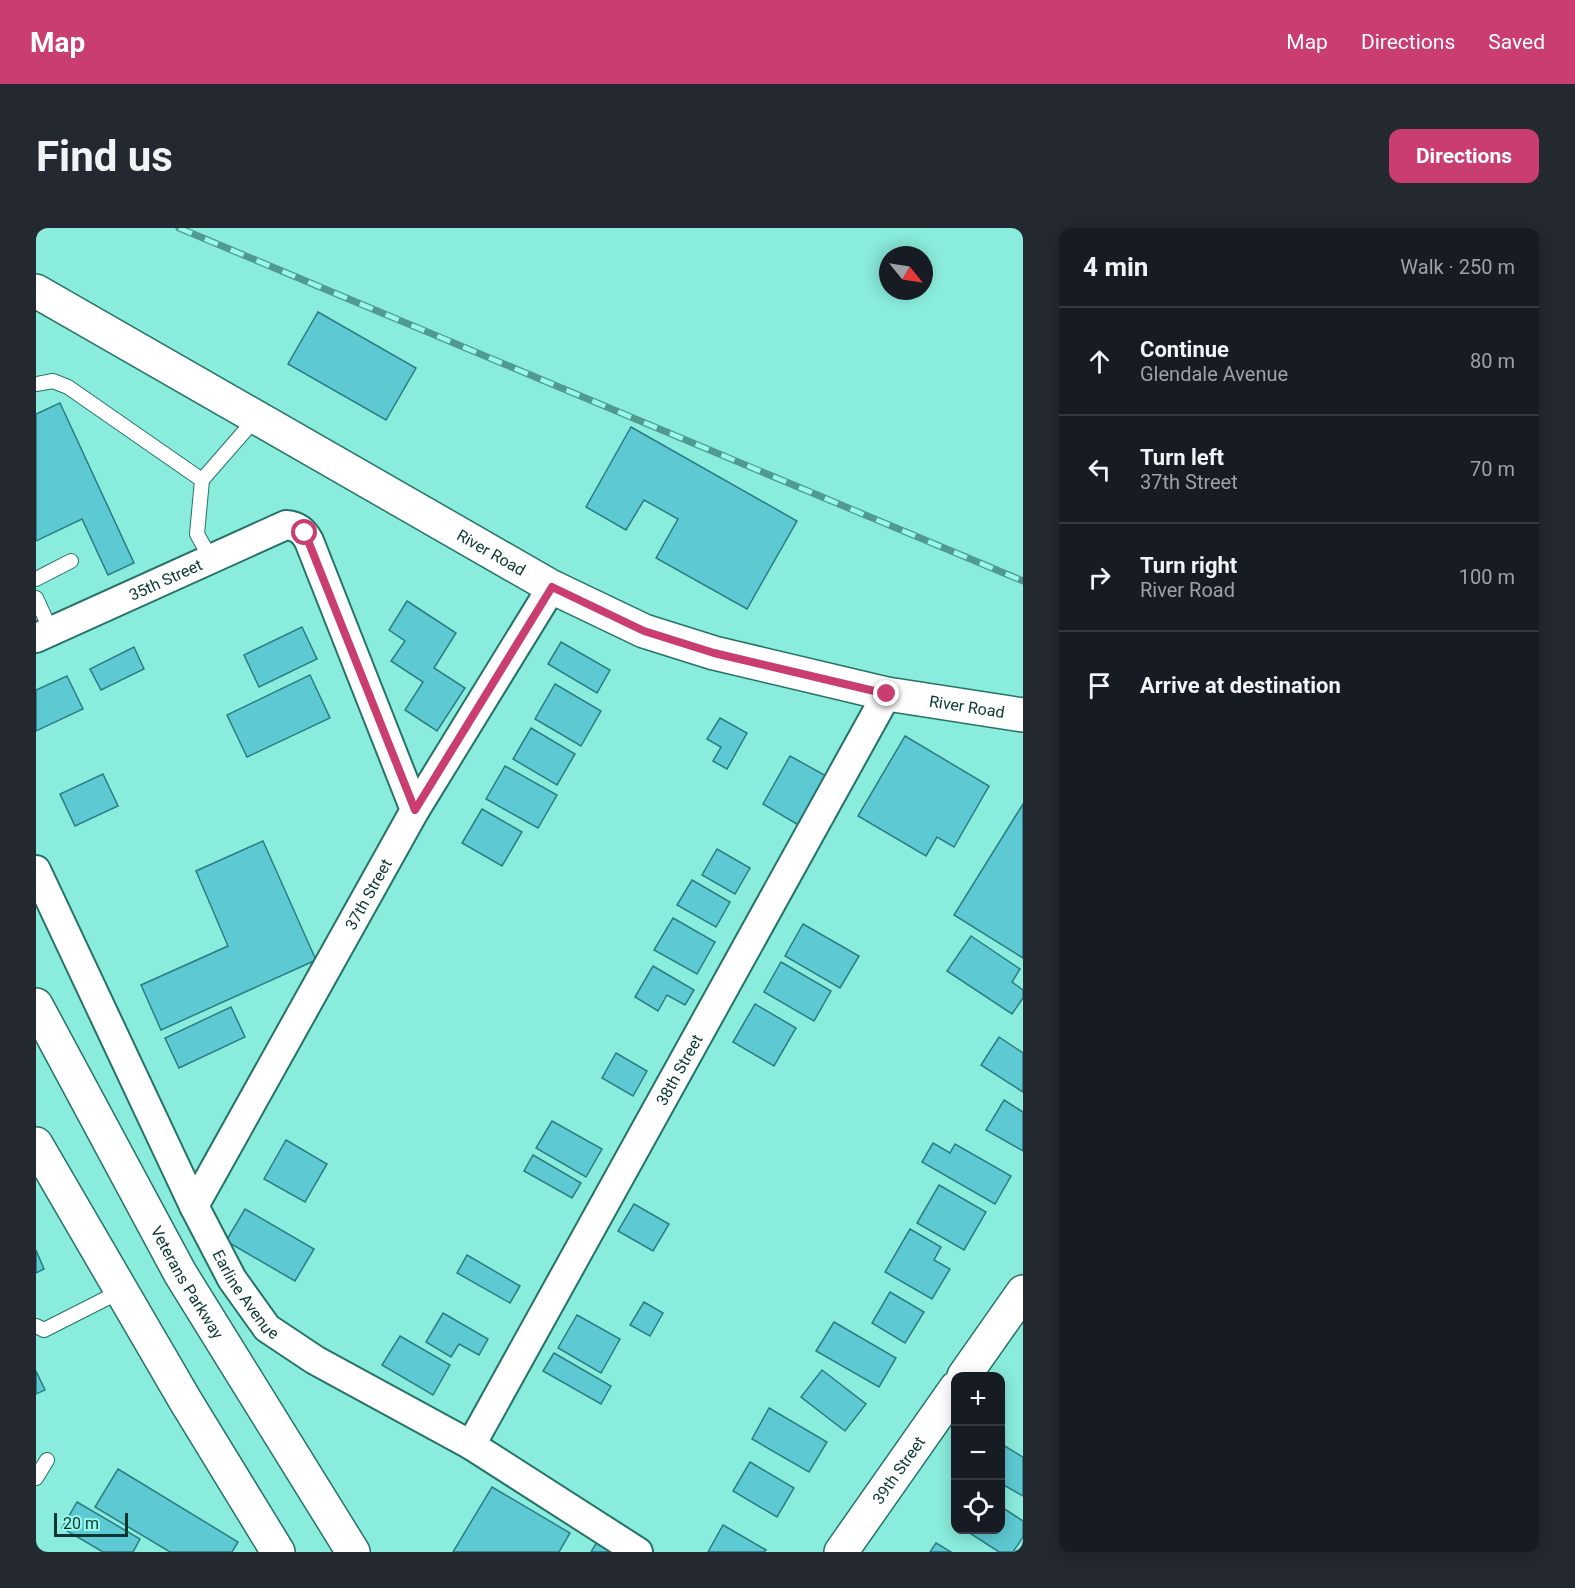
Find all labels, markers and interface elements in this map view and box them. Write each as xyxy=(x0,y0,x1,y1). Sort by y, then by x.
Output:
text: Map xyxy=(30,26,85,59)
text: Map xyxy=(1286,30,1328,54)
text: Directions xyxy=(1361,30,1455,54)
text: Saved xyxy=(1488,30,1545,54)
button: Directions xyxy=(1389,129,1539,183)
text: Find us xyxy=(36,132,173,181)
north arrow xyxy=(879,246,933,300)
text: 4 min xyxy=(1083,252,1148,282)
text: Walk · 250 m xyxy=(1400,255,1515,279)
text: Continue xyxy=(1140,337,1229,362)
icon: ahead xyxy=(1083,345,1116,378)
text: 80 m xyxy=(1470,349,1515,373)
text: Glendale Avenue xyxy=(1140,362,1288,386)
text: Turn left xyxy=(1140,445,1224,470)
icon: left xyxy=(1083,453,1116,486)
text: 70 m xyxy=(1470,457,1515,481)
text: 37th Street xyxy=(1140,470,1238,494)
route start xyxy=(291,519,317,545)
street label: River Road xyxy=(454,525,529,579)
text: Turn right xyxy=(1140,553,1237,578)
street label: 35th Street xyxy=(126,555,205,604)
icon: right xyxy=(1083,561,1116,594)
text: 100 m xyxy=(1459,565,1515,589)
text: River Road xyxy=(1140,578,1235,602)
icon: arrive xyxy=(1083,669,1116,702)
text: Arrive at destination xyxy=(1140,673,1341,698)
route end xyxy=(873,680,899,706)
street label: River Road xyxy=(928,691,1006,722)
street label: 37th Street xyxy=(341,855,395,933)
street label: 38th Street xyxy=(652,1031,706,1109)
street label: Veterans Parkway xyxy=(147,1223,228,1342)
street label: Earline Avenue xyxy=(209,1246,283,1343)
map controls xyxy=(951,1372,1005,1534)
button: + xyxy=(951,1372,1005,1426)
button: − xyxy=(951,1426,1005,1480)
street label: 39th Street xyxy=(868,1433,929,1508)
button: locate xyxy=(951,1480,1005,1534)
scale bar xyxy=(54,1510,128,1538)
text: 20 m xyxy=(63,1514,99,1533)

